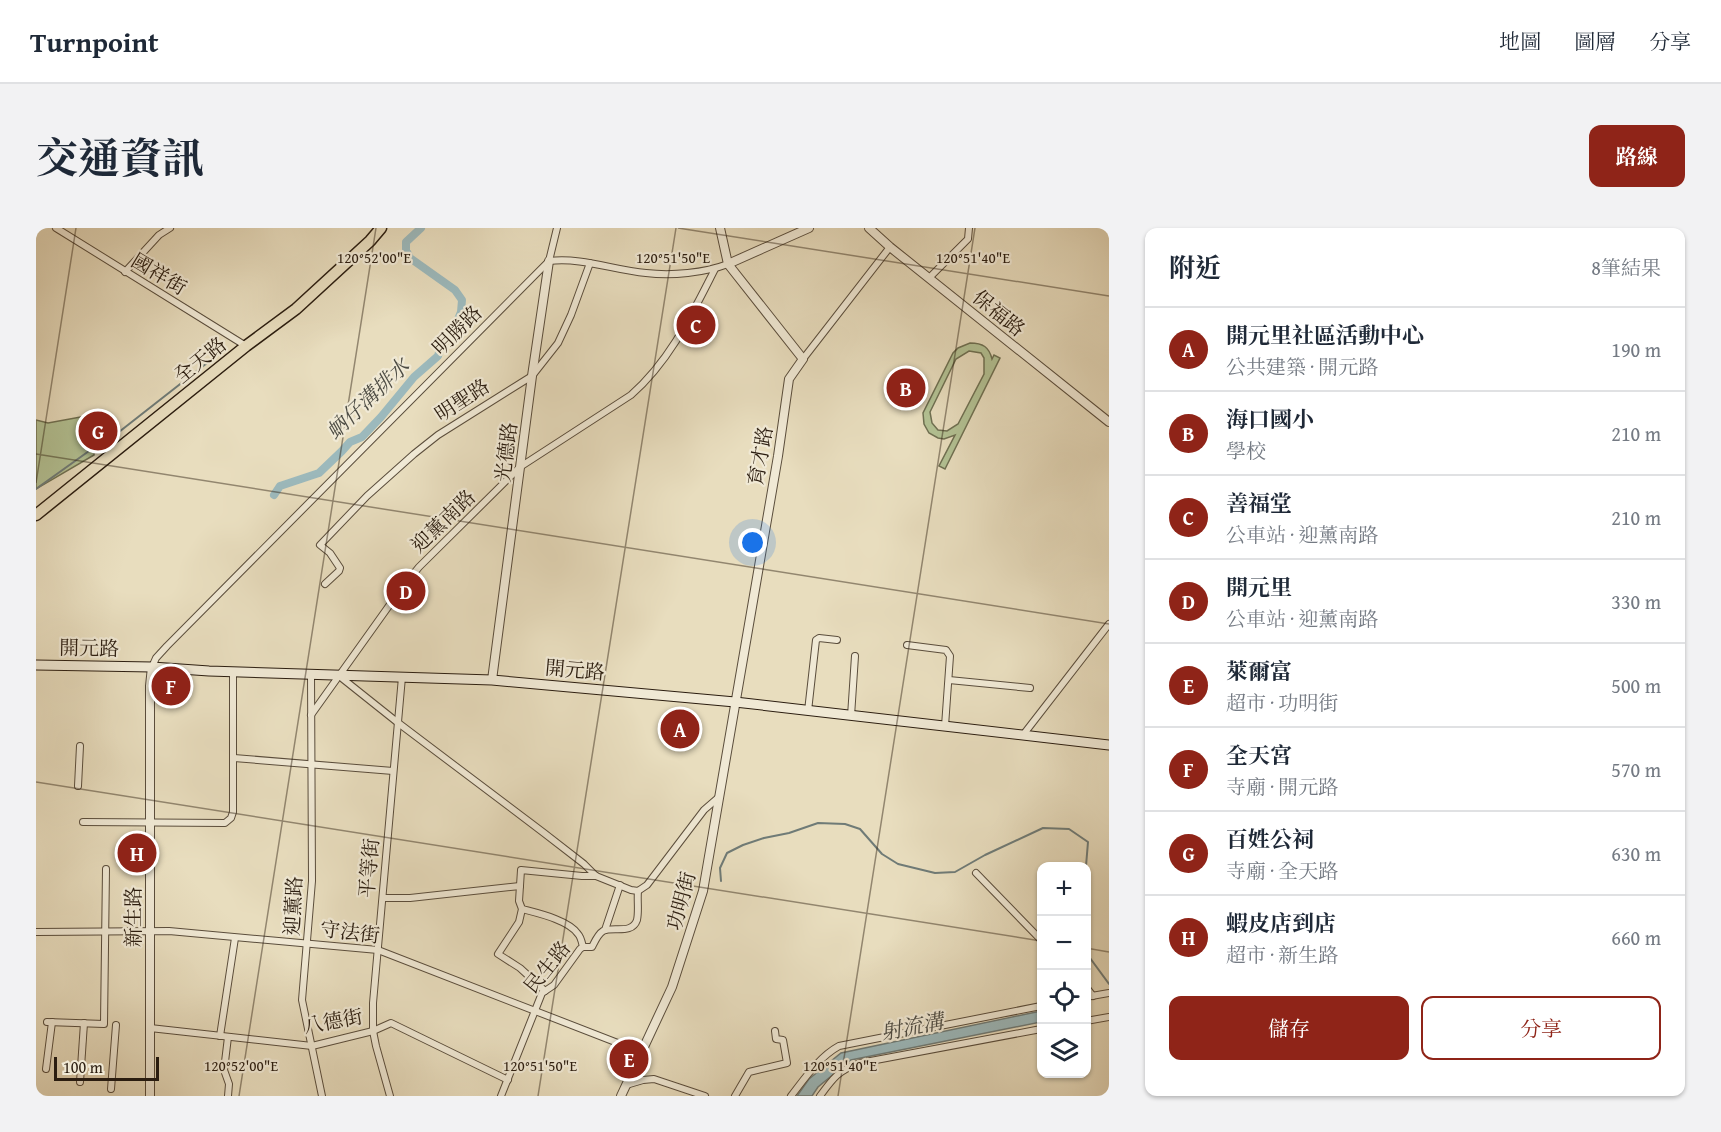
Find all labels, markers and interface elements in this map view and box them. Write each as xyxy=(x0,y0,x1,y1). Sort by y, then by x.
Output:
text: Turnpoint xyxy=(30,21,159,62)
text: 地圖 xyxy=(1499,26,1541,57)
text: 圖層 xyxy=(1574,26,1616,57)
text: 分享 xyxy=(1649,26,1691,57)
button: 路線 xyxy=(1589,125,1685,187)
text: 交通資訊 xyxy=(36,127,204,188)
street label: 國祥街 xyxy=(126,246,192,301)
text: 120°52'00"E xyxy=(337,247,411,268)
text: 120°51'50"E xyxy=(636,247,710,268)
text: 120°51'40"E xyxy=(936,247,1010,268)
text: 附近 xyxy=(1169,248,1221,287)
text: 8筆結果 xyxy=(1591,253,1661,282)
street label: 保福路 xyxy=(967,282,1032,343)
street label: 明勝路 xyxy=(425,298,488,361)
pin: C xyxy=(676,302,716,348)
text: 開元里社區活動中心 xyxy=(1226,319,1424,351)
street label: 全天路 xyxy=(167,329,232,390)
text: A xyxy=(1182,335,1195,364)
text: 190 m xyxy=(1611,335,1661,364)
water label: 蚋仔溝排水 xyxy=(319,350,418,446)
text: 公共建築 · 開元路 xyxy=(1226,352,1378,381)
pin: B xyxy=(886,366,926,410)
street label: 明聖路 xyxy=(429,371,495,428)
text: 海口國小 xyxy=(1226,403,1314,435)
pin: G xyxy=(78,408,118,454)
text: B xyxy=(1182,419,1195,448)
text: 210 m xyxy=(1611,419,1661,448)
street label: 光德路 xyxy=(487,420,524,483)
street label: 育才路 xyxy=(740,424,779,488)
text: 學校 xyxy=(1226,436,1266,465)
street label: 迎薰南路 xyxy=(404,482,481,559)
text: 善福堂 xyxy=(1226,487,1292,519)
text: C xyxy=(1183,503,1194,532)
text: 210 m xyxy=(1611,503,1661,532)
text: 公車站 · 迎薰南路 xyxy=(1226,520,1378,549)
your location xyxy=(738,528,767,557)
pin: D xyxy=(386,568,425,614)
text: 開元里 xyxy=(1226,571,1292,603)
text: D xyxy=(1182,587,1195,616)
text: 330 m xyxy=(1611,587,1661,616)
text: 公車站 · 迎薰南路 xyxy=(1226,604,1378,633)
street label: 開元路 xyxy=(59,632,119,663)
street label: 開元路 xyxy=(544,652,606,687)
text: 萊爾富 xyxy=(1226,655,1292,687)
pin: F xyxy=(152,664,190,708)
text: E xyxy=(1183,671,1194,700)
text: 500 m xyxy=(1611,671,1661,700)
text: 超市 · 功明街 xyxy=(1226,688,1338,717)
pin: A xyxy=(660,706,700,752)
text: 全天宮 xyxy=(1226,739,1292,771)
text: F xyxy=(1183,755,1194,784)
text: 570 m xyxy=(1611,755,1661,784)
text: 寺廟 · 開元路 xyxy=(1226,772,1338,801)
text: 百姓公祠 xyxy=(1226,823,1314,855)
pin: H xyxy=(118,830,156,876)
street label: 平等街 xyxy=(351,837,386,899)
text: G xyxy=(1182,839,1195,868)
text: 630 m xyxy=(1611,839,1661,868)
text: 寺廟 · 全天路 xyxy=(1226,856,1338,885)
map controls xyxy=(1037,862,1091,1078)
button: + xyxy=(1037,862,1091,916)
street label: 功明街 xyxy=(659,868,702,934)
street label: 迎薰路 xyxy=(276,875,309,937)
street label: 新生路 xyxy=(118,887,147,947)
text: 蝦皮店到店 xyxy=(1226,907,1336,939)
street label: 守法街 xyxy=(319,913,382,950)
button: − xyxy=(1037,916,1091,970)
text: H xyxy=(1182,923,1195,952)
text: 660 m xyxy=(1611,923,1661,952)
street label: 民生路 xyxy=(516,934,577,999)
text: 超市 · 新生路 xyxy=(1226,940,1338,969)
button: locate xyxy=(1037,970,1091,1024)
button: 儲存 xyxy=(1169,996,1409,1060)
button: 分享 xyxy=(1421,996,1661,1060)
street label: 八德街 xyxy=(301,1001,365,1040)
water label: 射流溝 xyxy=(878,1005,949,1048)
button: layers xyxy=(1037,1024,1091,1078)
pin: E xyxy=(610,1036,648,1082)
scale bar xyxy=(54,1054,159,1082)
text: 100 m xyxy=(63,1055,103,1079)
text: 120°52'00"E xyxy=(204,1055,278,1076)
text: 120°51'50"E xyxy=(503,1055,577,1076)
text: 120°51'40"E xyxy=(803,1055,877,1076)

